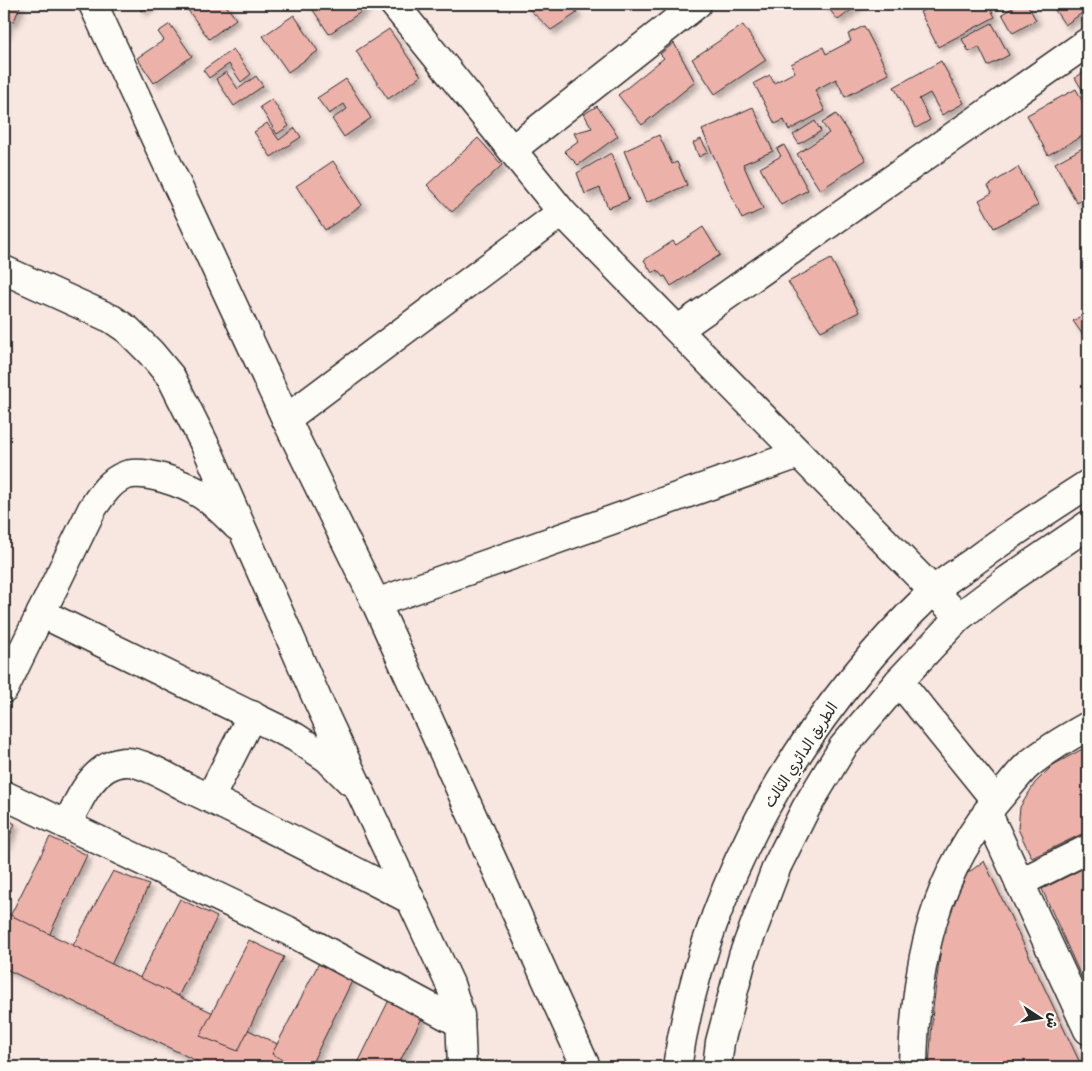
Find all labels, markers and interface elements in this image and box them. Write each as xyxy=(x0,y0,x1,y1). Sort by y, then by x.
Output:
street label: الطريق الدائري الثالث xyxy=(759,699,843,812)
north arrow xyxy=(1014,994,1064,1044)
text: ش xyxy=(1042,1011,1063,1030)

